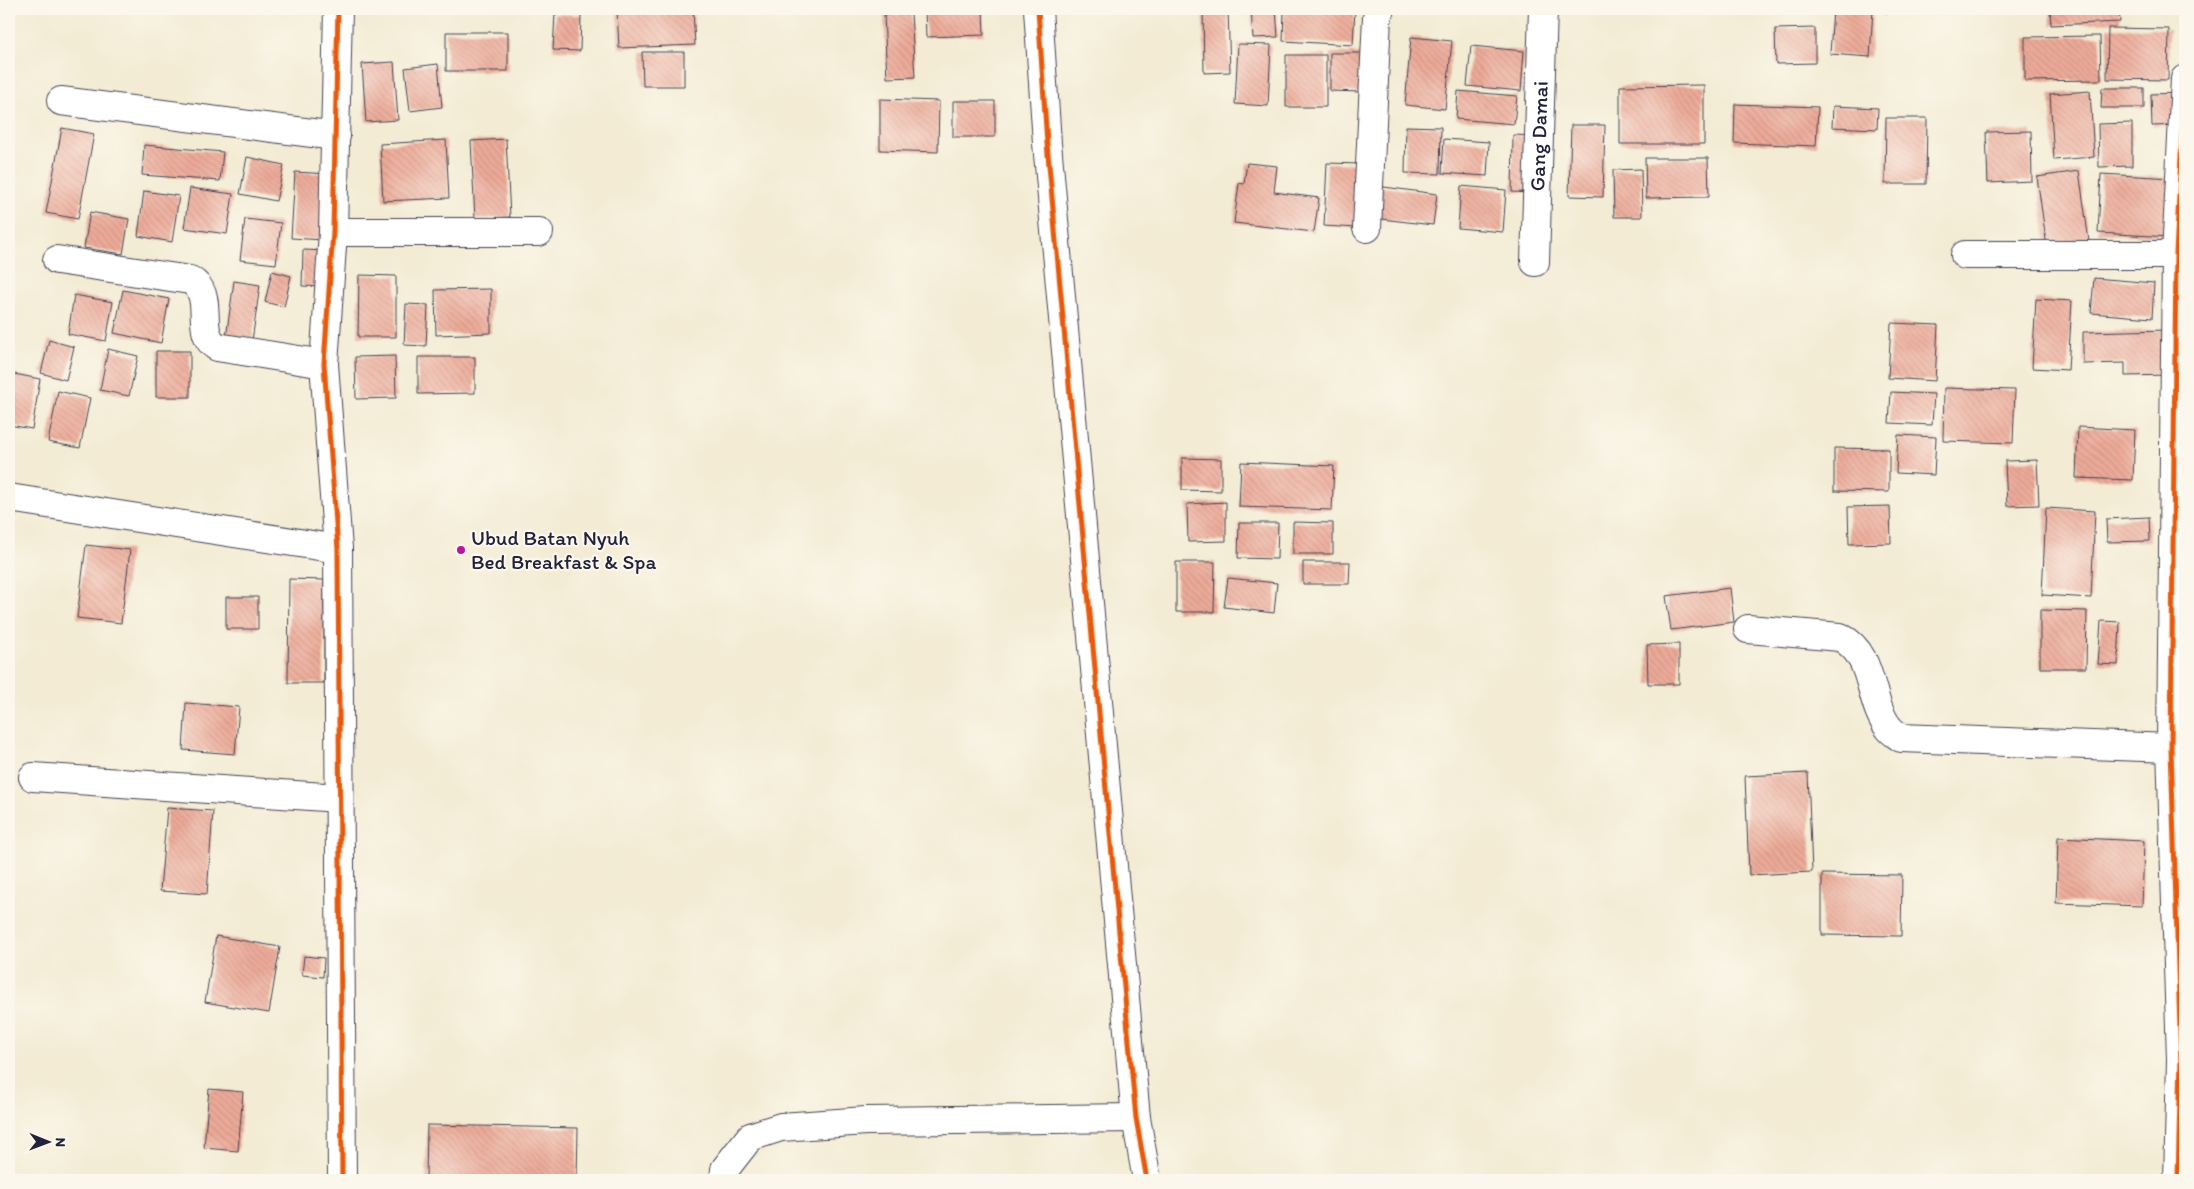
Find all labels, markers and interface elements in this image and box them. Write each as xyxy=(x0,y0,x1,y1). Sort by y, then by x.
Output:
street label: Gang Damai xyxy=(1524,80,1553,192)
place label: Ubud Batan Nyuh Bed Breakfast & Spa xyxy=(471,525,656,574)
marker: Ubud Batan Nyuh Bed Breakfast & Spa xyxy=(455,544,467,556)
north arrow xyxy=(22,1116,72,1166)
text: N xyxy=(52,1137,69,1147)

